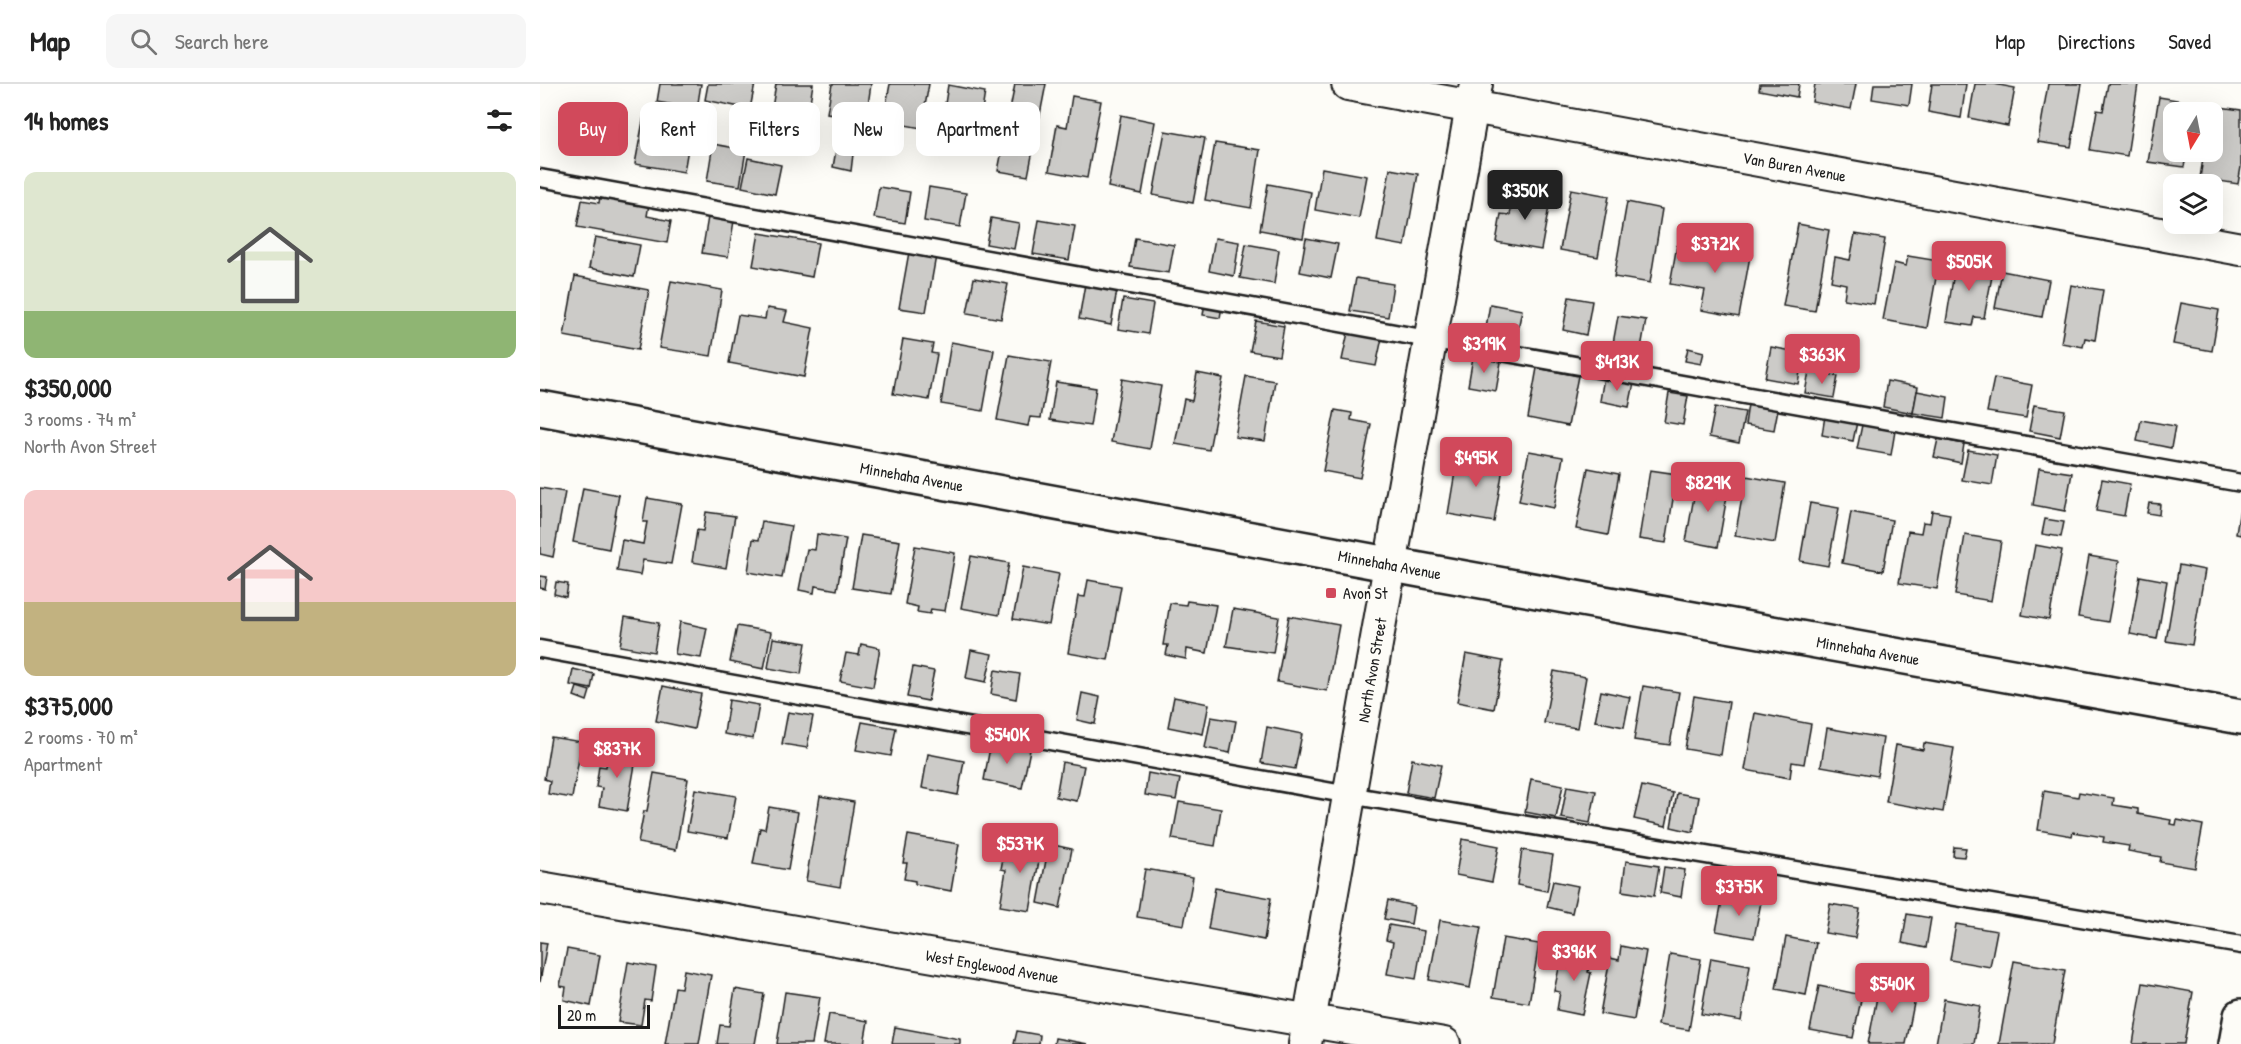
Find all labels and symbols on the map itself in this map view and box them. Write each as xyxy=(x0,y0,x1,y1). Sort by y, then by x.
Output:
north arrow xyxy=(2163,102,2223,162)
street label: Van Buren Avenue xyxy=(1741,146,1849,187)
pin: $350K xyxy=(1483,170,1567,221)
pin: $372K xyxy=(1673,223,1757,274)
pin: $505K xyxy=(1927,241,2011,292)
pin: $319K xyxy=(1442,323,1526,374)
pin: $363K xyxy=(1780,334,1864,385)
pin: $413K xyxy=(1575,341,1659,392)
pin: $495K xyxy=(1434,437,1518,488)
street label: Minnehaha Avenue xyxy=(858,456,966,497)
pin: $829K xyxy=(1666,462,1750,513)
street label: Minnehaha Avenue xyxy=(1336,544,1444,585)
place label: Avon St xyxy=(1343,582,1388,604)
marker: Avon St xyxy=(1324,586,1338,600)
street label: North Avon Street xyxy=(1352,615,1392,724)
street label: Minnehaha Avenue xyxy=(1815,630,1922,670)
pin: $540K xyxy=(965,714,1049,765)
pin: $837K xyxy=(575,728,659,779)
pin: $537K xyxy=(978,823,1062,874)
pin: $375K xyxy=(1697,866,1781,917)
pin: $396K xyxy=(1532,931,1616,982)
street label: West Englewood Avenue xyxy=(924,944,1061,988)
pin: $540K xyxy=(1850,963,1934,1014)
scale bar xyxy=(558,1002,650,1030)

